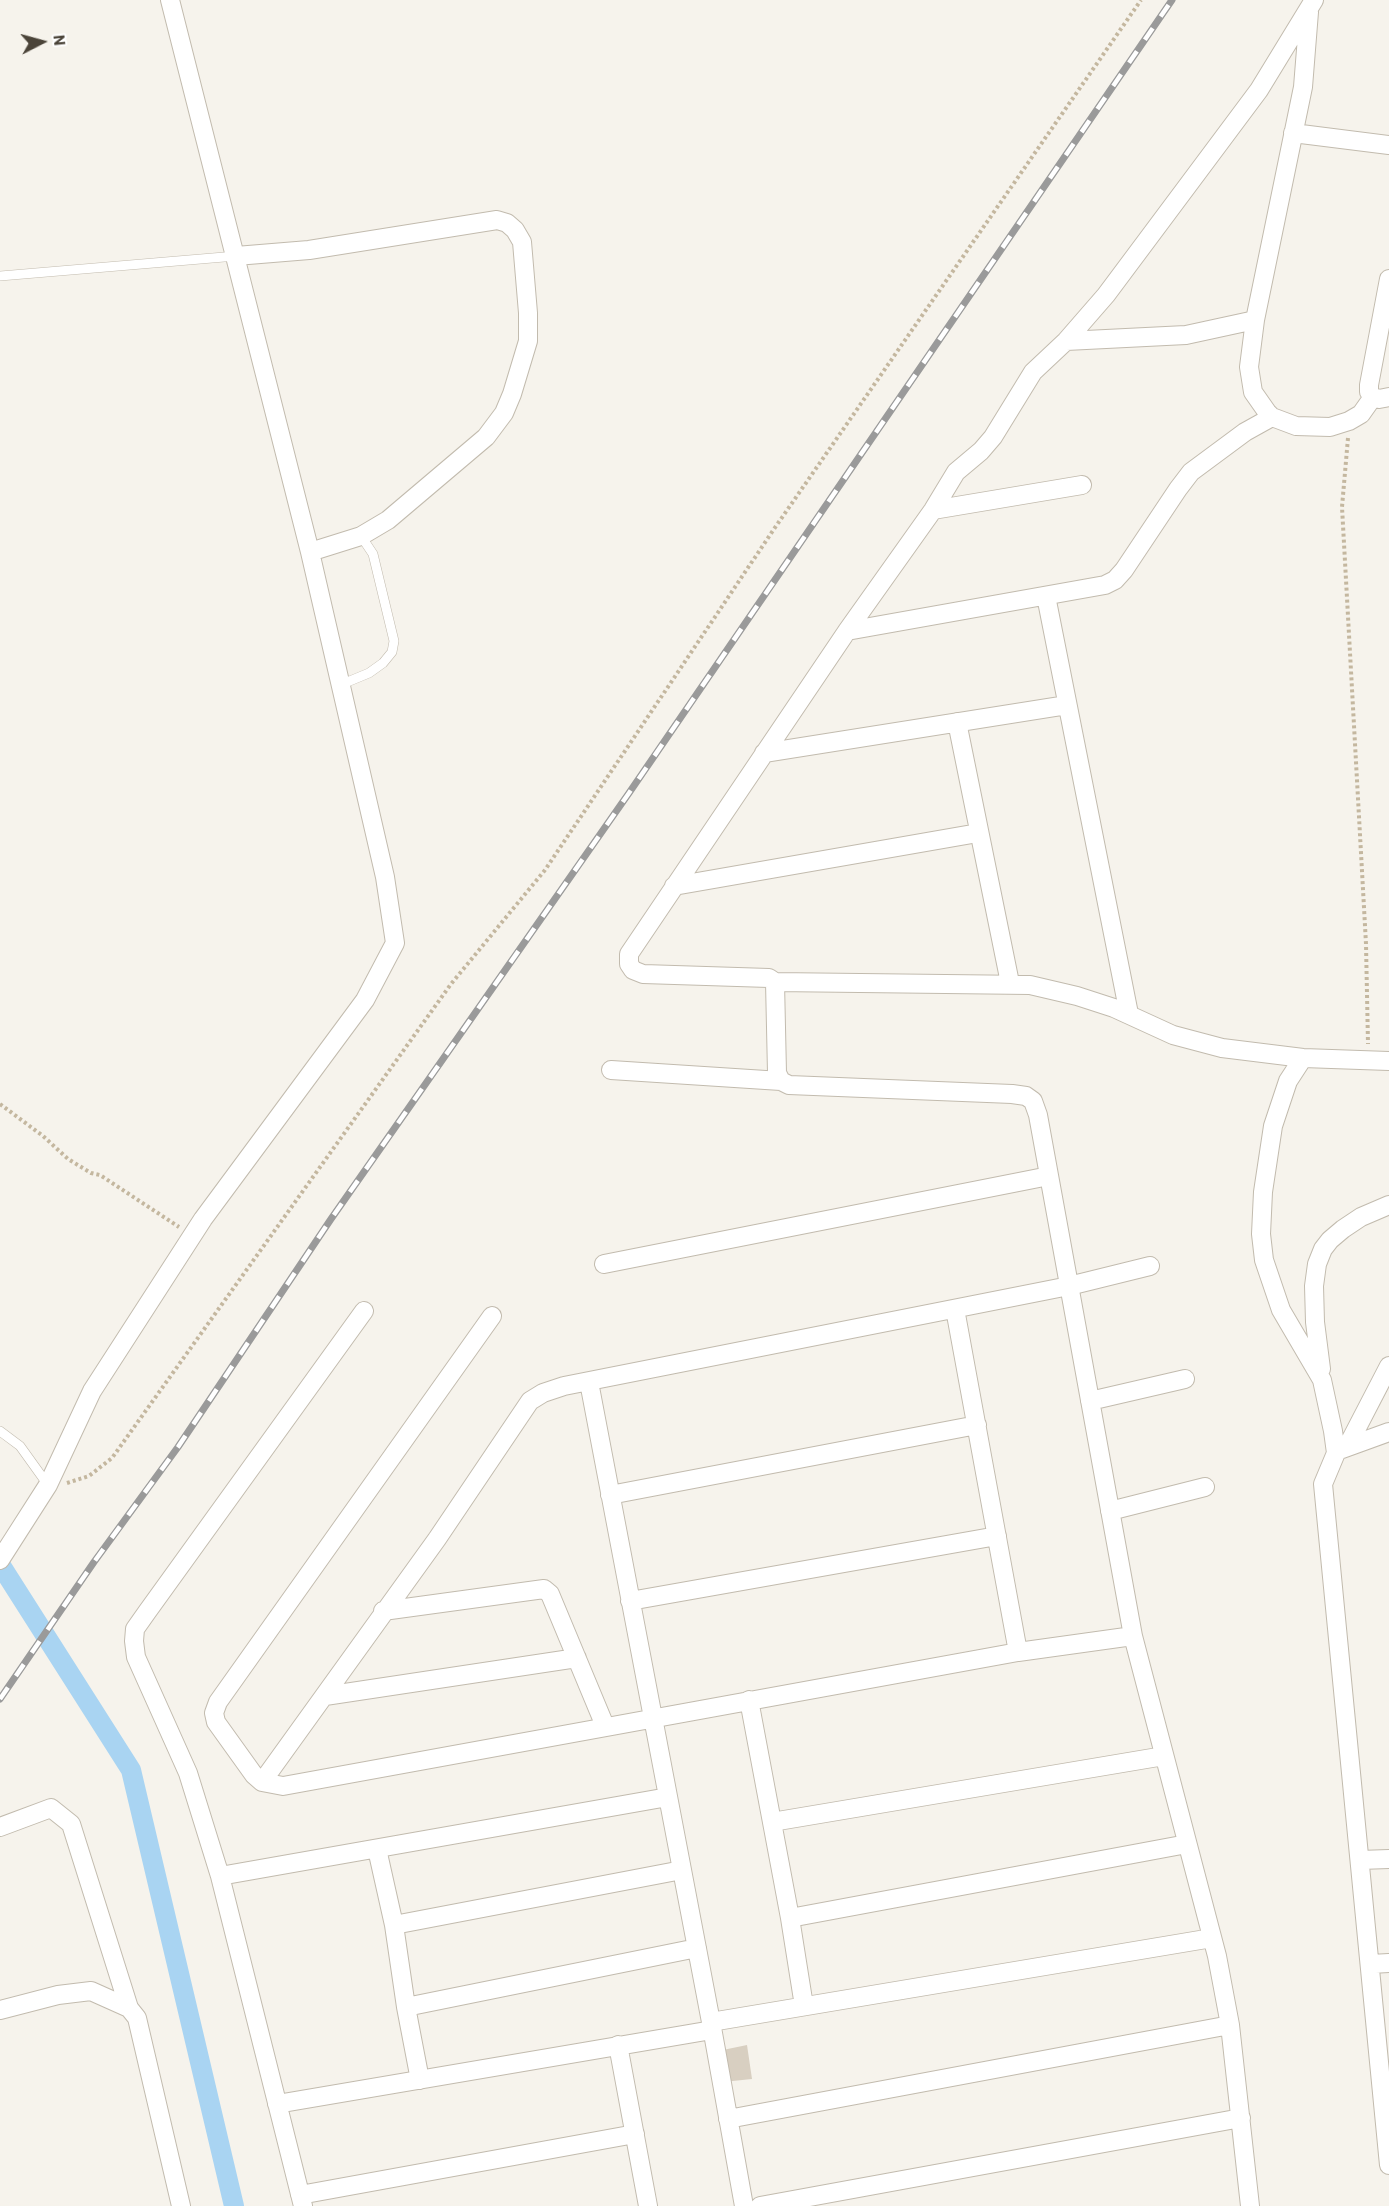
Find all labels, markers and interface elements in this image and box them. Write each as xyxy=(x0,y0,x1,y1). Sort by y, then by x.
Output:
north arrow xyxy=(12,12,72,72)
text: N xyxy=(50,34,70,46)

